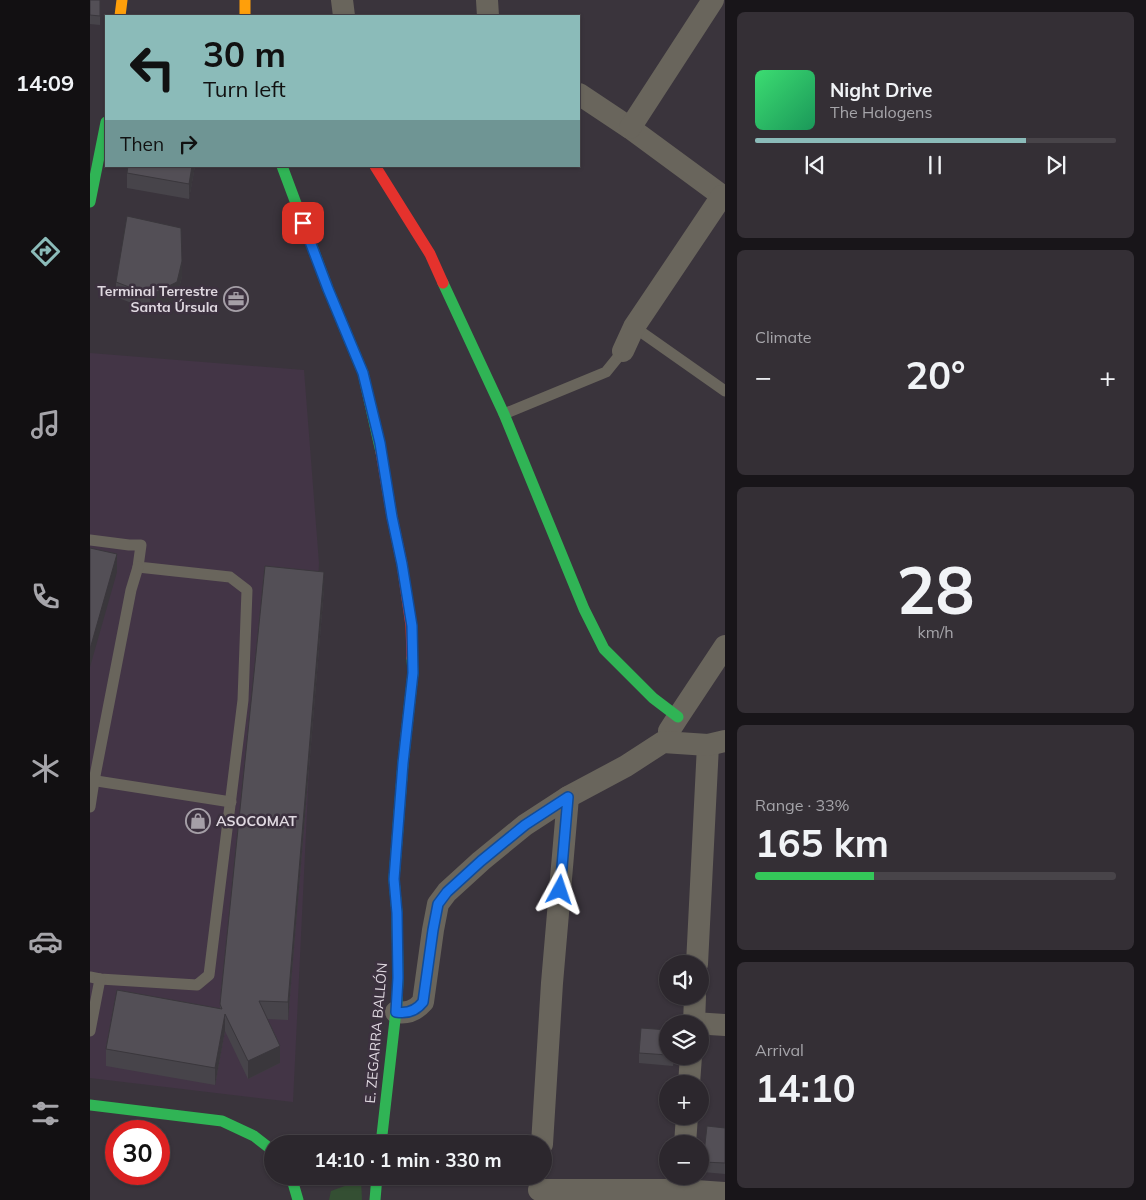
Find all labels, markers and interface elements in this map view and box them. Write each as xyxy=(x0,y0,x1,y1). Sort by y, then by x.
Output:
text: 30 m xyxy=(203,32,286,76)
icon: left xyxy=(120,35,185,100)
text: 14:09 xyxy=(16,69,74,97)
text: Turn left xyxy=(203,75,286,103)
text: Night Drive xyxy=(830,78,932,102)
text: The Halogens xyxy=(830,102,932,122)
icon: right xyxy=(174,130,202,158)
text: Then xyxy=(120,132,164,156)
icon: previous xyxy=(801,151,829,179)
icon: pause xyxy=(921,151,949,179)
icon: next xyxy=(1042,151,1070,179)
pin xyxy=(282,202,324,244)
icon: arrive xyxy=(289,209,317,237)
icon: directions xyxy=(28,234,63,269)
place label: Terminal Terrestre Santa Úrsula xyxy=(97,282,218,316)
office icon: Terminal Terrestre Santa Úrsula xyxy=(223,286,249,312)
text: Climate xyxy=(755,327,811,347)
text: 20° xyxy=(905,351,966,399)
text: − xyxy=(755,359,772,394)
text: + xyxy=(1099,359,1116,394)
icon: music xyxy=(28,407,63,442)
text: 28 xyxy=(896,549,975,630)
icon: phone xyxy=(28,579,63,614)
text: km/h xyxy=(917,622,954,642)
icon: climate xyxy=(28,751,63,786)
text: Range · 33% xyxy=(755,795,850,815)
shop icon: ASOCOMAT xyxy=(185,808,211,834)
place label: ASOCOMAT xyxy=(216,812,297,830)
text: 165 km xyxy=(755,819,889,867)
position arrow xyxy=(533,863,585,915)
icon: car xyxy=(28,924,63,959)
map controls xyxy=(659,955,709,1185)
button: sound xyxy=(659,955,709,1005)
street label: E. ZEGARRA BALLÓN xyxy=(361,962,391,1104)
button: layers xyxy=(659,1015,709,1065)
text: Arrival xyxy=(755,1040,804,1060)
text: 14:10 xyxy=(755,1064,856,1112)
button: + xyxy=(659,1075,709,1125)
icon: filters xyxy=(28,1096,63,1131)
speed limit sign: 30 xyxy=(105,1120,170,1185)
button: − xyxy=(659,1135,709,1185)
text: 14:10 · 1 min · 330 m xyxy=(314,1148,502,1172)

